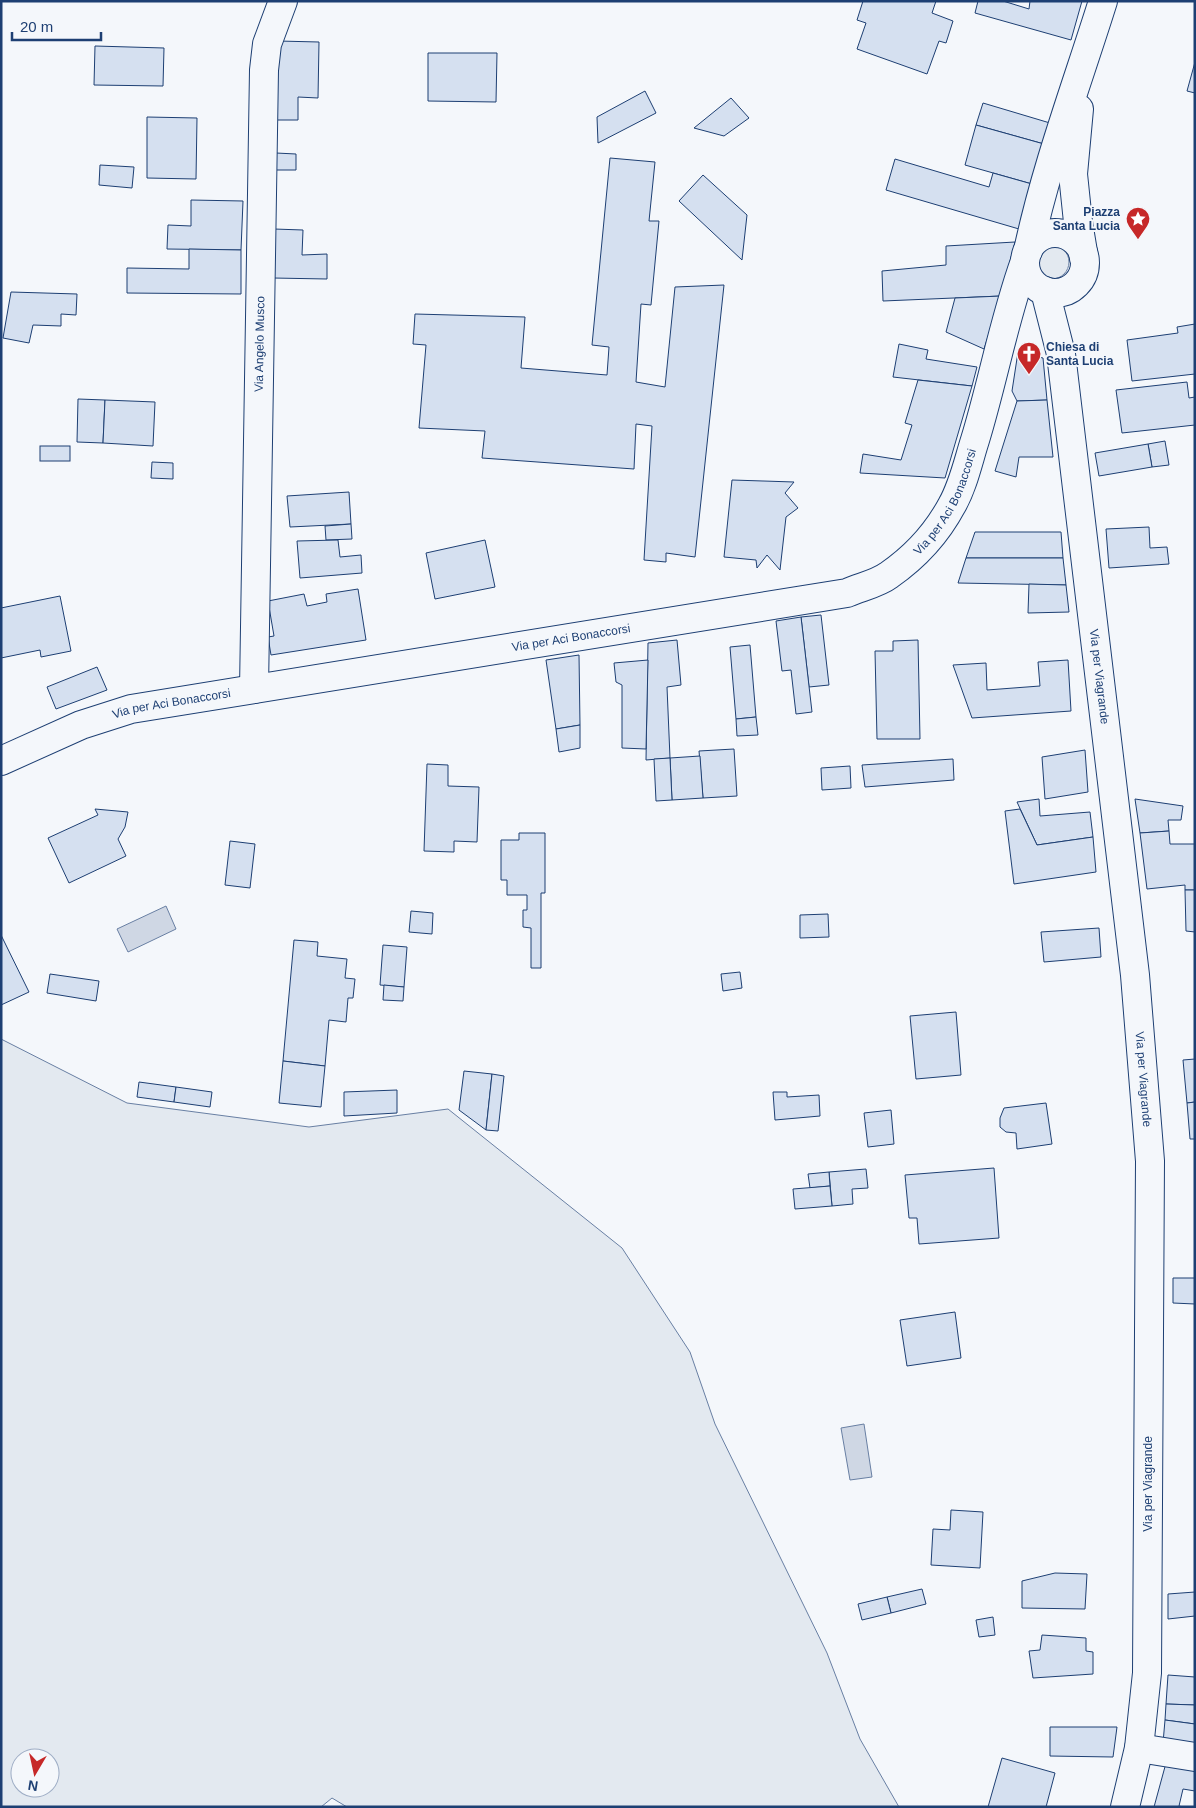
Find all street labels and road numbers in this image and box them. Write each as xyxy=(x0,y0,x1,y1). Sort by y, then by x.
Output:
street label: Via Angelo Musco xyxy=(252,296,267,392)
street label: Via per Aci Bonaccorsi xyxy=(911,447,979,558)
street label: Via per Aci Bonaccorsi xyxy=(511,621,631,654)
street label: Via per Viagrande xyxy=(1087,628,1112,725)
street label: Via per Aci Bonaccorsi xyxy=(111,686,232,722)
street label: Via per Viagrande xyxy=(1133,1031,1154,1128)
street label: Via per Viagrande xyxy=(1141,1436,1155,1532)

